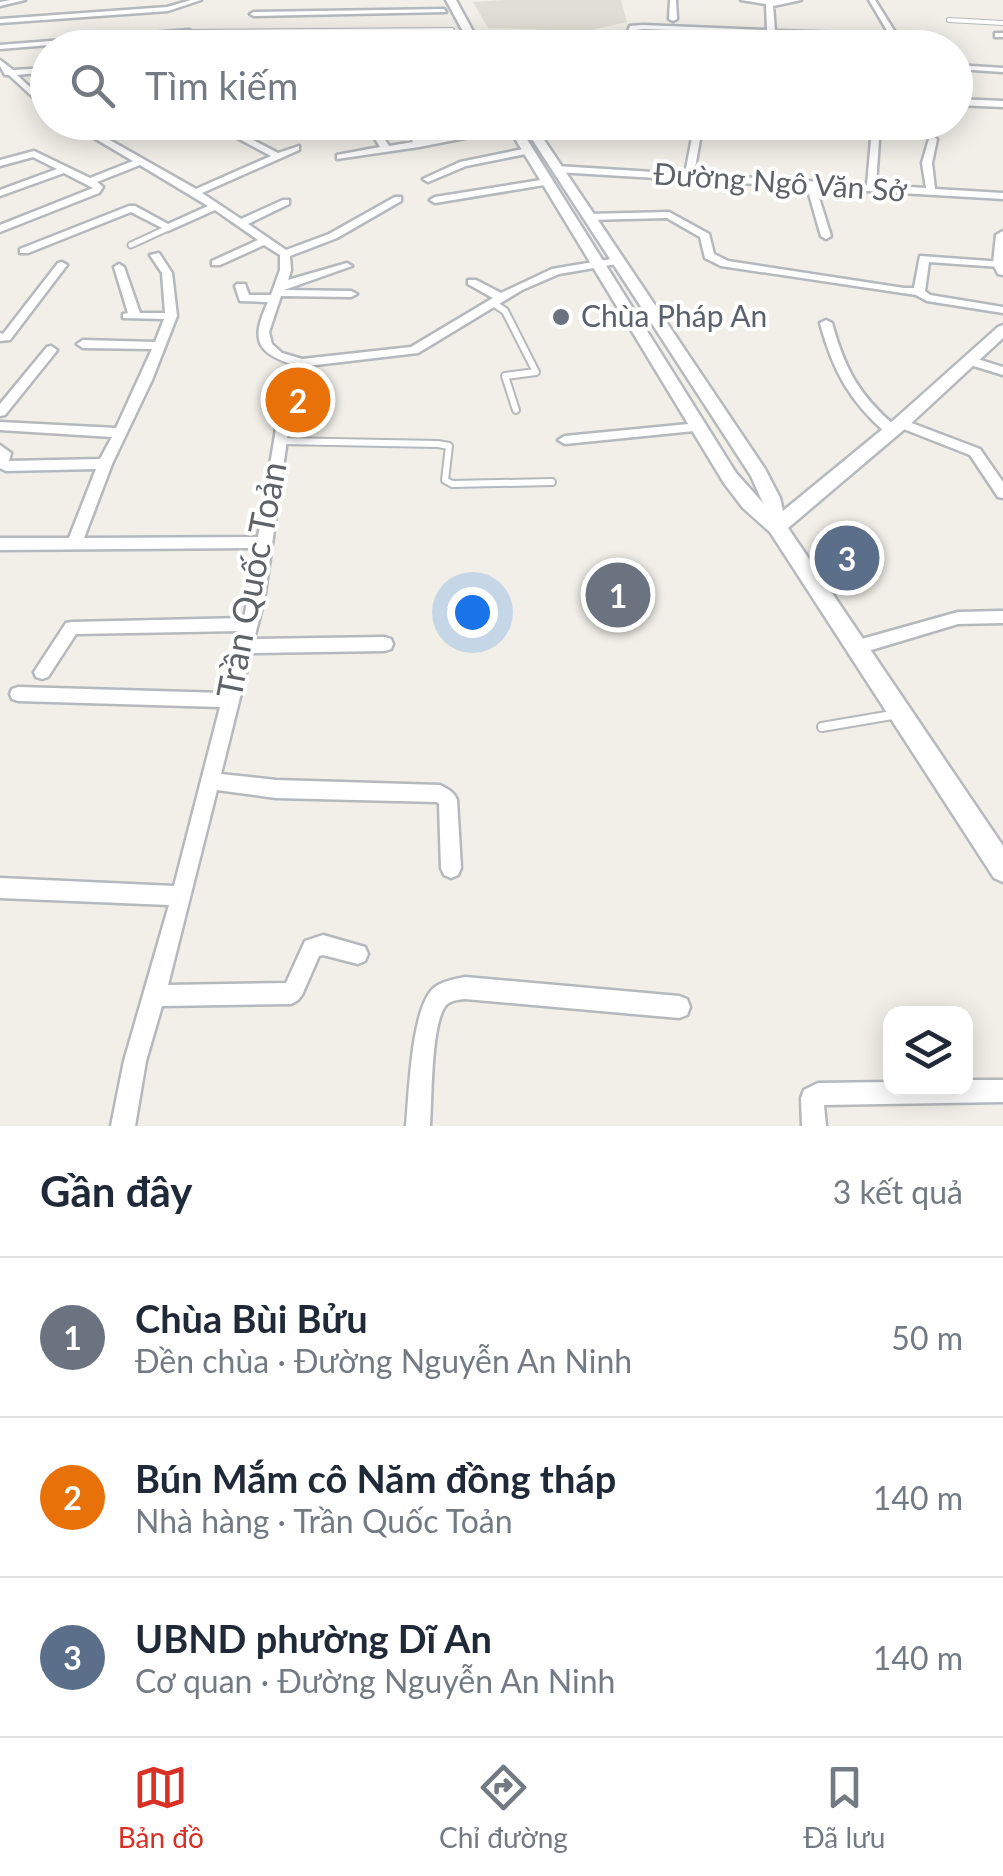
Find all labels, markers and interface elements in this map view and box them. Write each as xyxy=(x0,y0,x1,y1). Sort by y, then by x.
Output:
search box xyxy=(30,30,973,140)
icon: search xyxy=(65,58,120,113)
text: Tìm kiếm xyxy=(145,62,298,108)
street label: Đường Ngô Văn Sở xyxy=(652,154,909,208)
place label: Chùa Pháp An xyxy=(581,297,767,333)
marker: Chùa Pháp An xyxy=(550,306,572,328)
pin: 2 xyxy=(266,362,330,438)
street label: Trần Quốc Toản xyxy=(207,458,294,701)
pin: 3 xyxy=(814,520,880,596)
pin: 1 xyxy=(586,558,650,632)
your location xyxy=(447,587,498,638)
map controls xyxy=(883,1006,973,1096)
button: layers xyxy=(883,1006,973,1096)
text: Gần đây xyxy=(40,1166,192,1216)
text: 3 kết quả xyxy=(833,1172,963,1211)
text: Chùa Bùi Bửu xyxy=(135,1295,368,1341)
text: 1 xyxy=(63,1318,82,1357)
text: 50 m xyxy=(891,1318,963,1357)
text: Đền chùa · Đường Nguyễn An Ninh xyxy=(135,1341,632,1380)
text: Bún Mắm cô Năm đồng tháp xyxy=(135,1455,616,1501)
text: 2 xyxy=(63,1478,82,1517)
text: 140 m xyxy=(873,1478,963,1517)
text: Nhà hàng · Trần Quốc Toản xyxy=(135,1501,513,1540)
text: UBND phường Dĩ An xyxy=(135,1615,492,1661)
text: 3 xyxy=(63,1638,82,1677)
text: 140 m xyxy=(873,1638,963,1677)
text: Cơ quan · Đường Nguyễn An Ninh xyxy=(135,1661,615,1700)
tab: Bản đồ xyxy=(118,1760,204,1854)
tab: Chỉ đường xyxy=(439,1760,568,1854)
tab: Đã lưu xyxy=(803,1760,885,1854)

